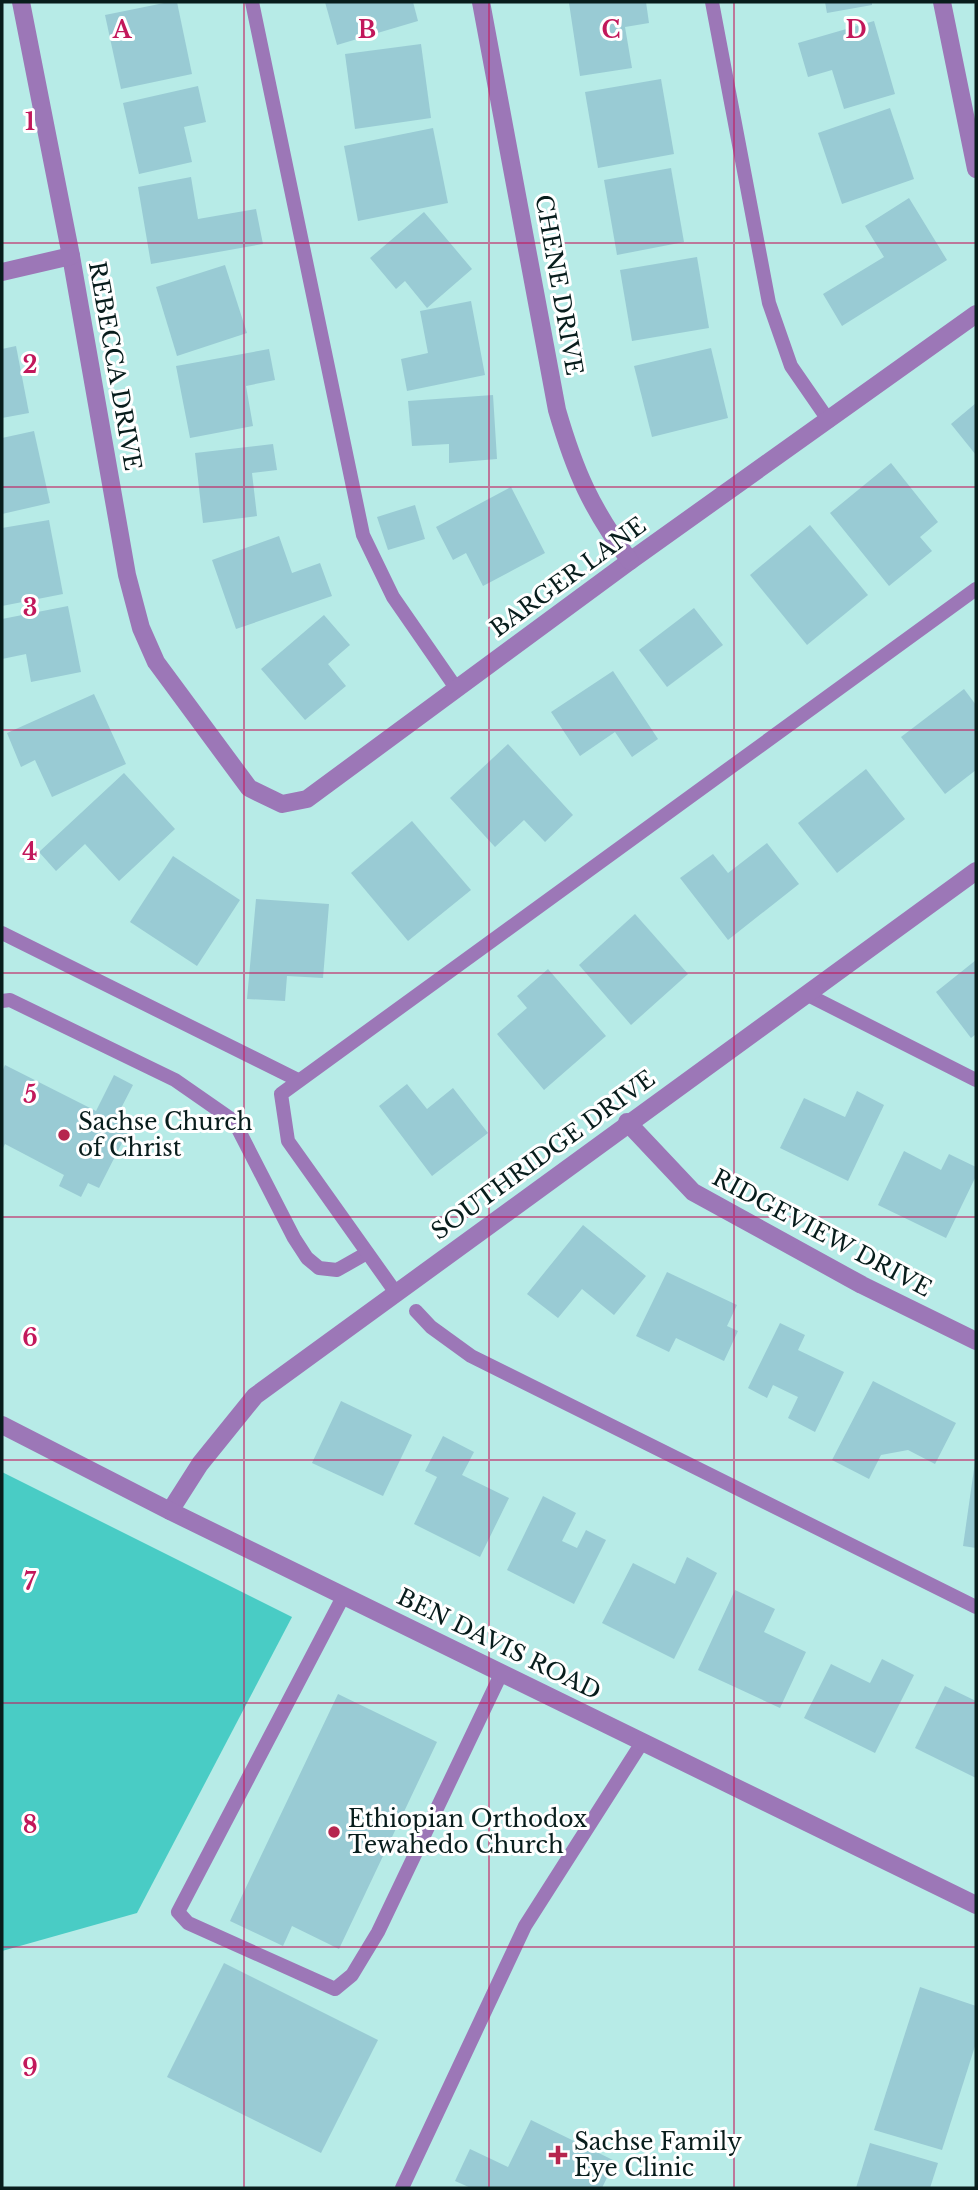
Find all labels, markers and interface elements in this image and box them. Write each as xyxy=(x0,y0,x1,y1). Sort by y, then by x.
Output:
text: A xyxy=(112,16,133,44)
text: B xyxy=(358,16,376,44)
text: C xyxy=(602,16,620,44)
text: D xyxy=(845,16,867,44)
text: 1 xyxy=(25,108,35,136)
street label: CHENE DRIVE xyxy=(529,193,589,377)
street label: REBECCA DRIVE xyxy=(83,259,147,473)
text: 2 xyxy=(23,351,37,379)
street label: BARGER LANE xyxy=(485,511,651,643)
text: 3 xyxy=(23,594,37,622)
text: 4 xyxy=(22,838,38,866)
street label: SOUTHRIDGE DRIVE xyxy=(426,1064,660,1246)
text: 5 xyxy=(23,1081,37,1109)
place label: Sachse Church of Christ xyxy=(78,1108,253,1162)
marker: Sachse Church of Christ xyxy=(56,1127,72,1143)
street label: RIDGEVIEW DRIVE xyxy=(708,1163,936,1303)
text: 6 xyxy=(22,1324,38,1352)
text: 7 xyxy=(24,1568,37,1596)
street label: BEN DAVIS ROAD xyxy=(393,1583,605,1705)
place label: Ethiopian Orthodox Tewahedo Church xyxy=(348,1805,587,1859)
text: 8 xyxy=(23,1811,37,1839)
marker: Ethiopian Orthodox Tewahedo Church xyxy=(326,1824,342,1840)
text: 9 xyxy=(22,2054,38,2082)
place label: Sachse Family Eye Clinic xyxy=(574,2128,742,2182)
marker: Sachse Family Eye Clinic xyxy=(548,2145,568,2165)

